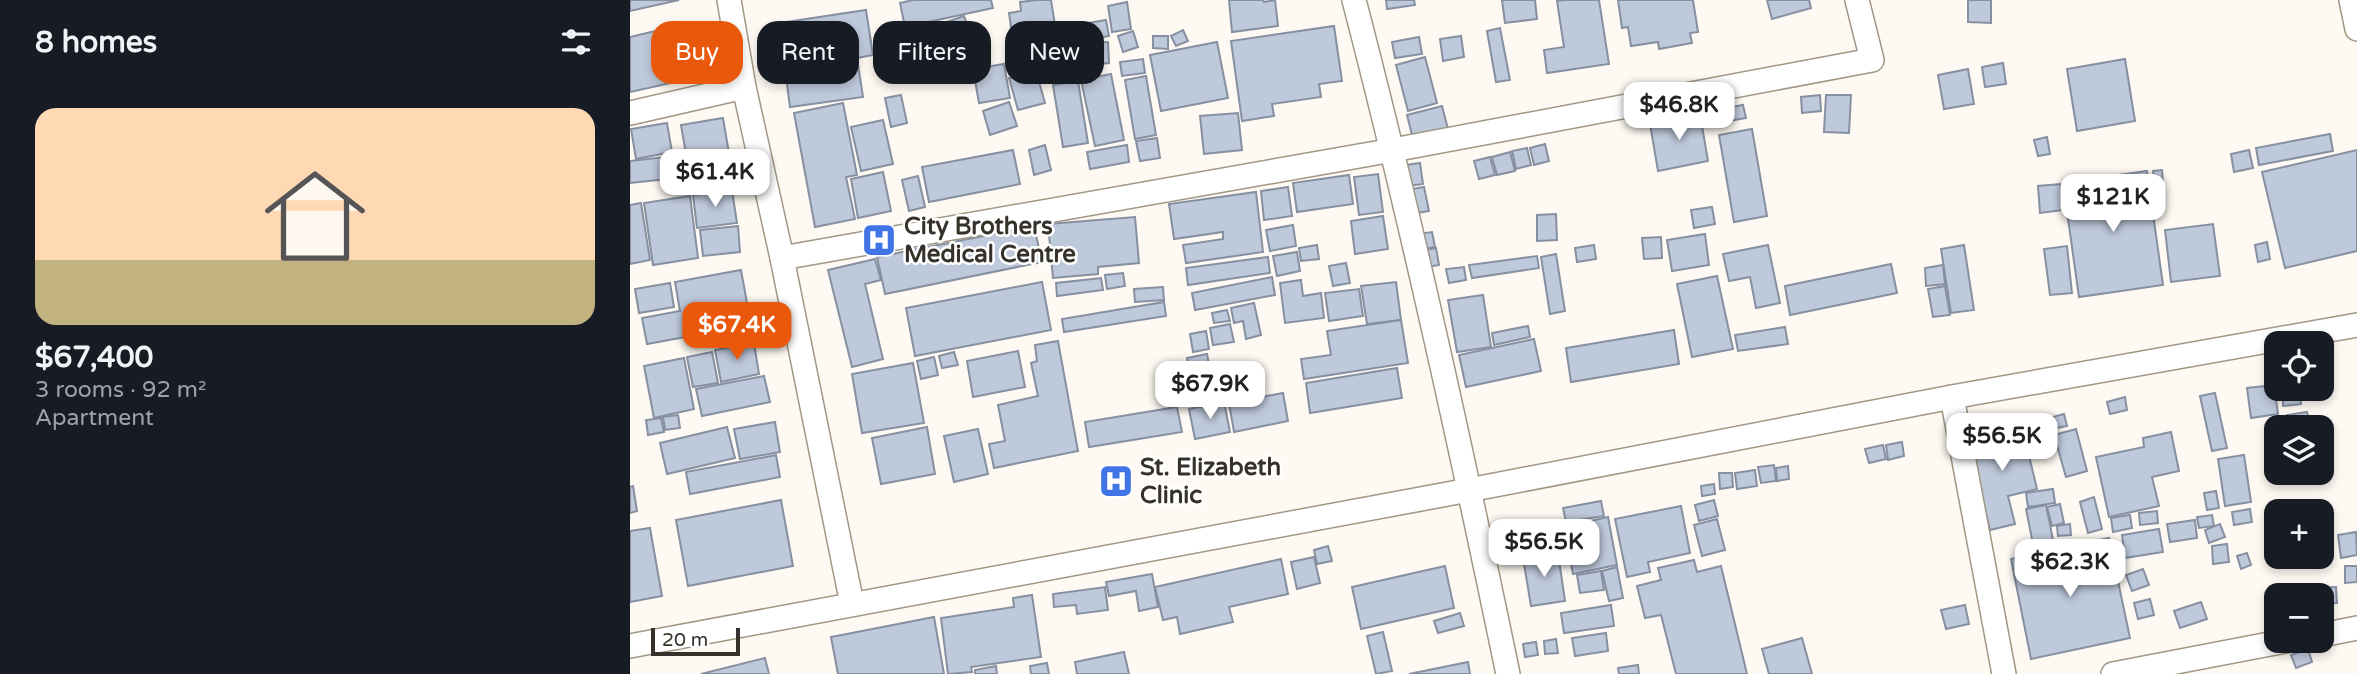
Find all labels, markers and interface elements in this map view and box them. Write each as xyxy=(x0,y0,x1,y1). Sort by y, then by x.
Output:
chip: Buy xyxy=(651,21,743,84)
chip: Rent xyxy=(757,21,859,84)
chip: Filters xyxy=(873,21,991,84)
chip: New xyxy=(1005,21,1104,84)
icon: filters xyxy=(557,23,595,61)
text: 8 homes xyxy=(35,24,157,61)
pin: $46.8K xyxy=(1622,82,1736,142)
text: $46.8K xyxy=(1640,91,1718,119)
pin: $61.4K xyxy=(658,150,772,209)
icon: home xyxy=(252,153,378,279)
text: $61.4K xyxy=(676,158,754,186)
pin: $121K xyxy=(2064,174,2162,234)
text: $121K xyxy=(2077,183,2149,211)
place label: City Brothers Medical Centre xyxy=(904,212,1076,269)
hospital icon: City Brothers Medical Centre xyxy=(860,221,898,259)
pin: $67.4K xyxy=(680,302,794,362)
text: $67.4K xyxy=(698,311,776,339)
map controls xyxy=(2264,331,2334,653)
button: locate xyxy=(2264,331,2334,401)
text: $67,400 xyxy=(35,339,153,376)
pin: $67.9K xyxy=(1153,362,1267,421)
text: $67.9K xyxy=(1171,370,1249,398)
text: 3 rooms · 92 m² xyxy=(35,376,206,404)
text: Apartment xyxy=(35,404,154,432)
pin: $56.5K xyxy=(1945,414,2059,473)
button: layers xyxy=(2264,415,2334,485)
text: $56.5K xyxy=(1963,422,2041,450)
place label: St. Elizabeth Clinic xyxy=(1140,453,1281,510)
hospital icon: St. Elizabeth Clinic xyxy=(1097,462,1135,500)
button: + xyxy=(2264,499,2334,569)
pin: $56.5K xyxy=(1487,520,1601,579)
text: $56.5K xyxy=(1505,528,1583,556)
pin: $62.3K xyxy=(2013,540,2127,599)
text: $62.3K xyxy=(2031,548,2109,576)
button: − xyxy=(2264,583,2334,653)
scale bar xyxy=(651,625,740,657)
text: 20 m xyxy=(662,629,708,651)

